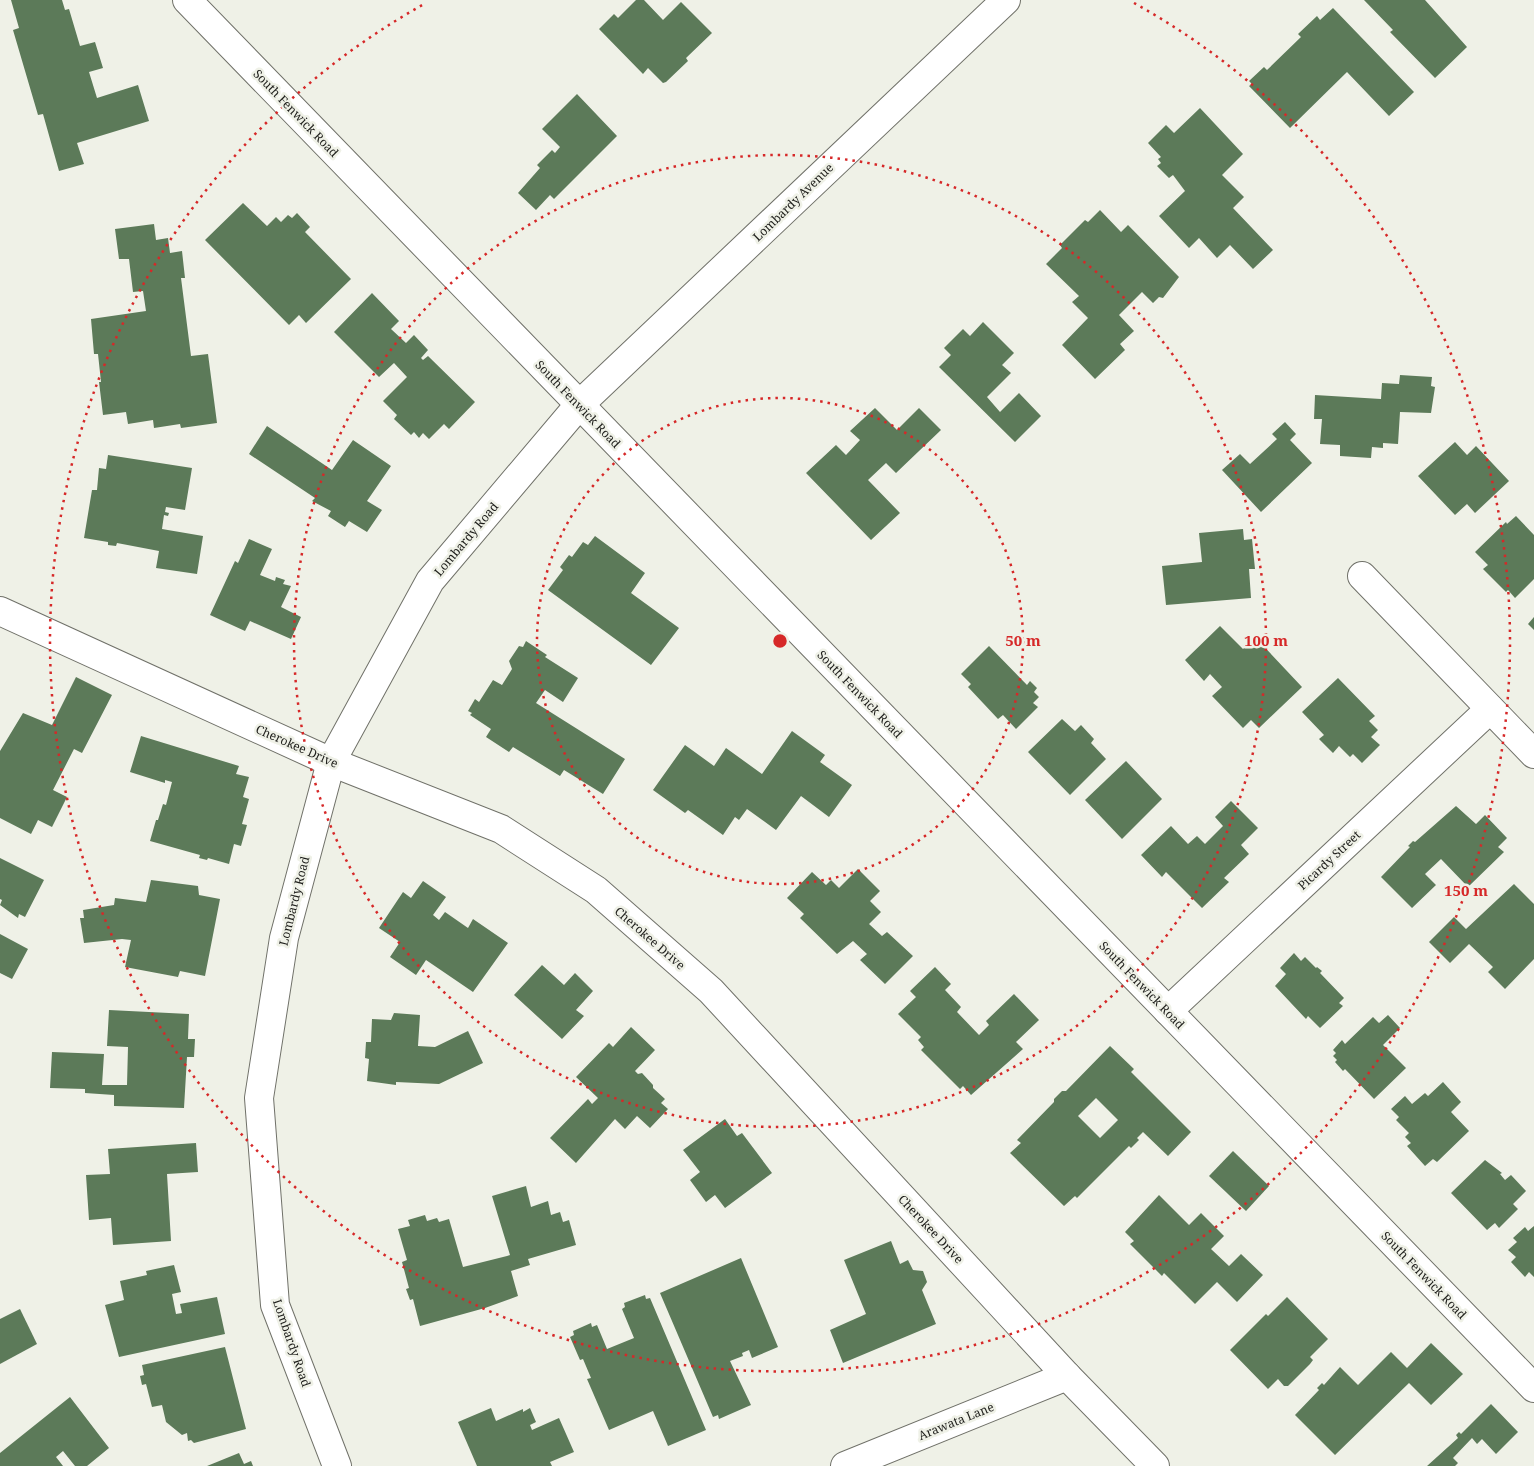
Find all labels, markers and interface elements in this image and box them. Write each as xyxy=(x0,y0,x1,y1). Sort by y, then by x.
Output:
street label: South Fenwick Road xyxy=(250,65,343,161)
street label: Lombardy Avenue xyxy=(749,159,837,245)
street label: South Fenwick Road xyxy=(532,356,625,452)
street label: Lombardy Road xyxy=(430,498,502,580)
text: 50 m xyxy=(1005,630,1041,650)
text: 100 m xyxy=(1244,630,1288,650)
centre of rings xyxy=(771,632,789,650)
street label: South Fenwick Road xyxy=(814,646,907,742)
street label: Cherokee Drive xyxy=(253,720,341,772)
street label: Picardy Street xyxy=(1294,826,1364,894)
street label: Lombardy Road xyxy=(275,854,313,948)
text: 150 m xyxy=(1444,880,1488,900)
street label: Cherokee Drive xyxy=(611,903,689,973)
street label: South Fenwick Road xyxy=(1096,937,1189,1033)
street label: Cherokee Drive xyxy=(895,1191,967,1267)
street label: South Fenwick Road xyxy=(1378,1227,1471,1323)
street label: Lombardy Road xyxy=(269,1297,315,1390)
street label: Arawata Lane xyxy=(916,1398,996,1444)

